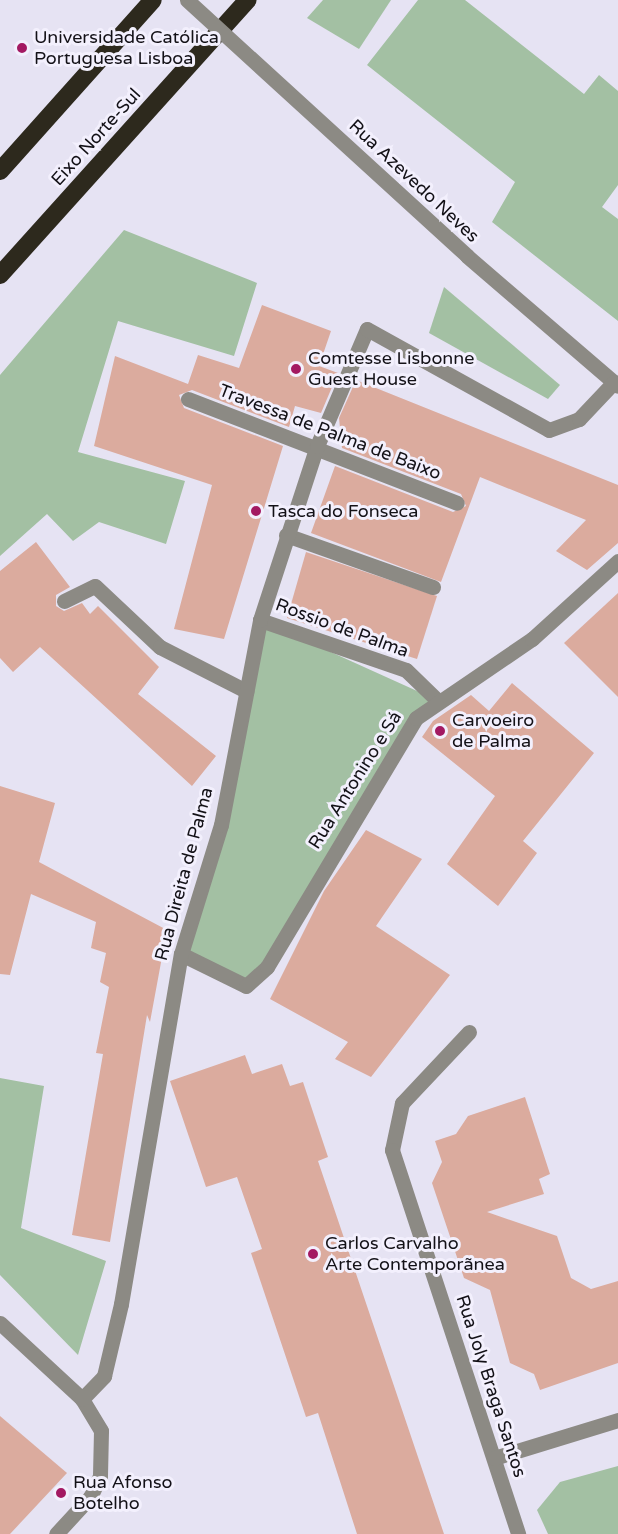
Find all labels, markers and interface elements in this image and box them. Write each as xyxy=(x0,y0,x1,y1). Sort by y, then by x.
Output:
place label: Universidade Católica Portuguesa Lisboa xyxy=(34,27,219,70)
marker: Universidade Católica Portuguesa Lisboa xyxy=(15,41,29,55)
street label: Eixo Norte-Sul xyxy=(47,84,145,190)
street label: Rua Azevedo Neves xyxy=(344,115,484,247)
place label: Comtesse Lisbonne Guest House xyxy=(308,348,474,391)
marker: Comtesse Lisbonne Guest House xyxy=(289,362,303,376)
street label: Travessa de Palma de Baixo xyxy=(216,380,444,484)
place label: Tasca do Fonseca xyxy=(268,500,418,522)
marker: Tasca do Fonseca xyxy=(249,504,263,518)
street label: Rossio de Palma xyxy=(272,594,412,662)
street label: Rua Antonino e Sá xyxy=(304,707,406,853)
place label: Carvoeiro de Palma xyxy=(452,710,534,752)
marker: Carvoeiro de Palma xyxy=(433,724,447,738)
street label: Rua Direita de Palma xyxy=(150,785,218,963)
place label: Carlos Carvalho Arte Contemporãnea xyxy=(325,1233,505,1276)
marker: Carlos Carvalho Arte Contemporãnea xyxy=(306,1247,320,1261)
street label: Rua Joly Braga Santos xyxy=(451,1292,531,1480)
place label: Rua Afonso Botelho xyxy=(73,1472,172,1514)
marker: Rua Afonso Botelho xyxy=(54,1486,68,1500)

